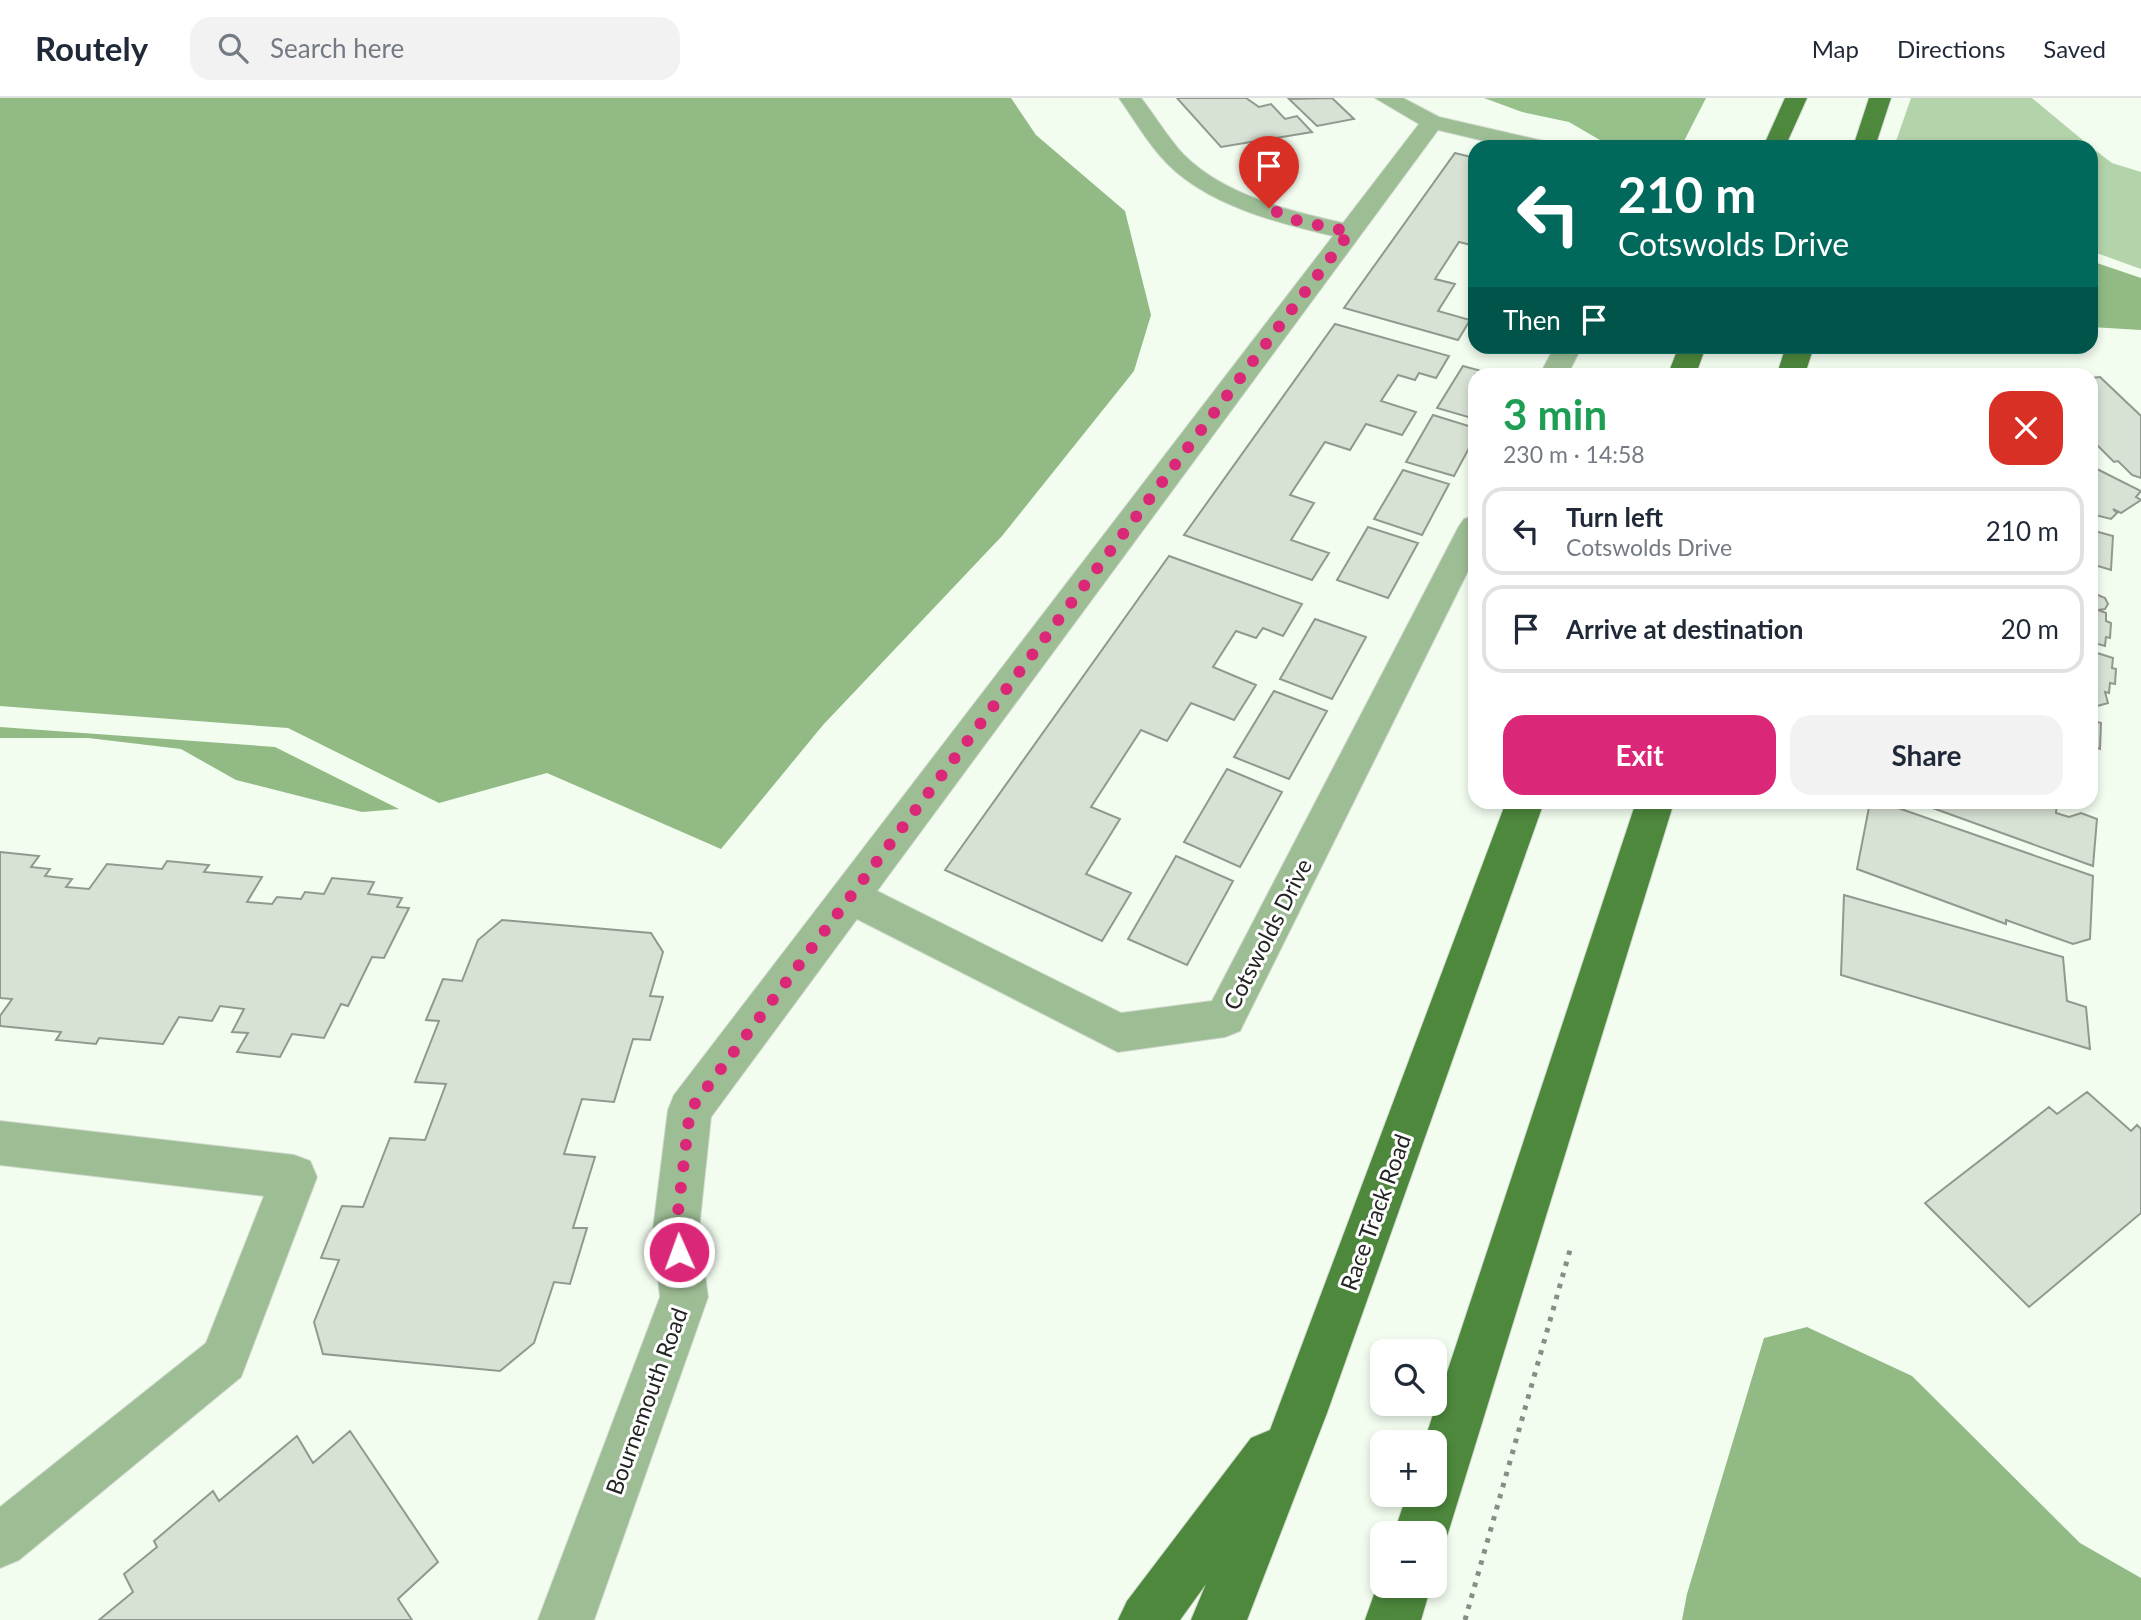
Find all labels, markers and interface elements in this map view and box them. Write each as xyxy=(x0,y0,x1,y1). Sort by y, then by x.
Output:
search box xyxy=(190,17,680,80)
text: Routely xyxy=(35,28,148,68)
icon: search xyxy=(214,29,252,67)
text: Search here xyxy=(270,32,404,64)
text: Map xyxy=(1812,34,1859,63)
text: Directions xyxy=(1897,34,2005,63)
text: Saved xyxy=(2043,34,2106,63)
pin xyxy=(1239,136,1299,208)
icon: arrive xyxy=(1250,147,1288,185)
text: 210 m xyxy=(1618,165,1756,223)
icon: left xyxy=(1503,168,1594,259)
text: Cotswolds Drive xyxy=(1618,224,1849,263)
icon: arrive xyxy=(1575,301,1613,339)
text: Then xyxy=(1503,304,1561,336)
text: 3 min xyxy=(1503,389,1607,439)
button: close xyxy=(1989,391,2063,465)
text: 230 m · 14:58 xyxy=(1503,440,1645,468)
text: Turn left xyxy=(1566,501,1663,533)
icon: left xyxy=(1507,512,1545,550)
text: 210 m xyxy=(1986,515,2059,547)
text: Cotswolds Drive xyxy=(1566,533,1732,561)
icon: arrive xyxy=(1507,610,1545,648)
text: Arrive at destination xyxy=(1566,613,1803,645)
text: 20 m xyxy=(2001,613,2059,645)
button: Exit xyxy=(1503,715,1776,795)
button: Share xyxy=(1790,715,2063,795)
street label: Cotswolds Drive xyxy=(1217,854,1317,1014)
street label: Race Track Road xyxy=(1334,1130,1416,1294)
position arrow xyxy=(642,1215,716,1289)
street label: Bournemouth Road xyxy=(599,1304,693,1498)
map controls xyxy=(1370,1339,1447,1598)
button: search xyxy=(1370,1339,1447,1416)
button: + xyxy=(1370,1430,1447,1507)
button: − xyxy=(1370,1521,1447,1598)

